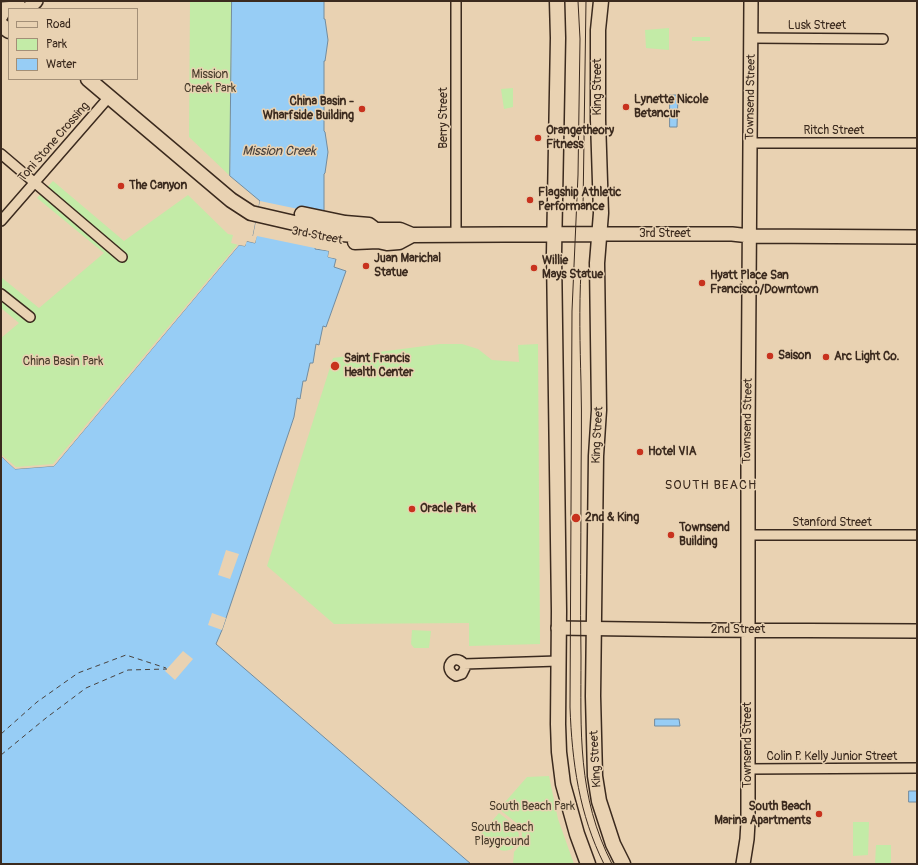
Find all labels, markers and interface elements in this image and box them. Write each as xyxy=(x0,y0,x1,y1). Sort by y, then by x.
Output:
legend xyxy=(8,8,138,80)
text: Road xyxy=(46,17,71,32)
street label: Lusk Street xyxy=(788,19,846,33)
text: Park xyxy=(46,37,67,52)
street label: Townsend Street xyxy=(743,54,759,140)
text: Water xyxy=(46,57,77,72)
street label: King Street xyxy=(591,58,605,116)
park label: Mission Creek Park xyxy=(184,68,236,96)
street label: Berry Street xyxy=(437,87,451,149)
place label: Lynette Nicole Betancur xyxy=(634,93,708,121)
place label: China Basin - Wharfside Building xyxy=(263,95,354,123)
street label: Toni Stone Crossing xyxy=(15,99,93,185)
marker: Lynette Nicole Betancur xyxy=(621,102,631,112)
marker: China Basin - Wharfside Building xyxy=(357,104,367,114)
place label: Orangetheory Fitness xyxy=(546,124,614,152)
street label: Ritch Street xyxy=(804,124,864,138)
marker: Orangetheory Fitness xyxy=(533,133,543,143)
water label: Mission Creek xyxy=(242,144,316,160)
place label: The Canyon xyxy=(129,179,187,193)
marker: The Canyon xyxy=(116,181,126,191)
place label: Flagship Athletic Performance xyxy=(538,186,621,214)
marker: Flagship Athletic Performance xyxy=(525,195,535,205)
street label: 3rd Street xyxy=(290,224,344,248)
street label: 3rd Street xyxy=(639,227,691,241)
place label: Juan Marichal Statue xyxy=(374,252,441,280)
place label: Willie Mays Statue xyxy=(542,254,603,282)
marker: Juan Marichal Statue xyxy=(361,261,371,271)
marker: Willie Mays Statue xyxy=(529,263,539,273)
place label: Hyatt Place San Francisco/Downtown xyxy=(710,269,819,297)
marker: Hyatt Place San Francisco/Downtown xyxy=(697,278,707,288)
place label: Saison xyxy=(778,349,811,363)
place label: Arc Light Co. xyxy=(834,350,899,364)
marker: Saison xyxy=(765,351,775,361)
place label: Saint Francis Health Center xyxy=(344,352,413,380)
marker: Arc Light Co. xyxy=(821,352,831,362)
park label: China Basin Park xyxy=(23,355,103,369)
marker: Saint Francis Health Center xyxy=(329,360,341,372)
street label: Townsend Street xyxy=(740,378,756,464)
street label: King Street xyxy=(589,406,607,464)
place label: Hotel VIA xyxy=(648,445,697,459)
marker: Hotel VIA xyxy=(635,447,645,457)
district label: SOUTH BEACH xyxy=(665,478,757,494)
place label: Oracle Park xyxy=(420,502,476,516)
marker: Oracle Park xyxy=(407,504,417,514)
place label: 2nd & King xyxy=(585,511,639,525)
marker: 2nd & King xyxy=(570,512,582,524)
street label: Stanford Street xyxy=(792,516,872,530)
place label: Townsend Building xyxy=(679,521,730,549)
marker: Townsend Building xyxy=(666,530,676,540)
street label: 2nd Street xyxy=(711,623,765,637)
street label: Townsend Street xyxy=(741,702,755,788)
street label: King Street xyxy=(587,730,605,788)
street label: Colin P. Kelly Junior Street xyxy=(767,750,897,764)
park label: South Beach Park xyxy=(489,800,575,814)
place label: South Beach Marina Apartments xyxy=(714,800,811,828)
marker: South Beach Marina Apartments xyxy=(814,809,824,819)
park label: South Beach Playground xyxy=(471,821,533,849)

